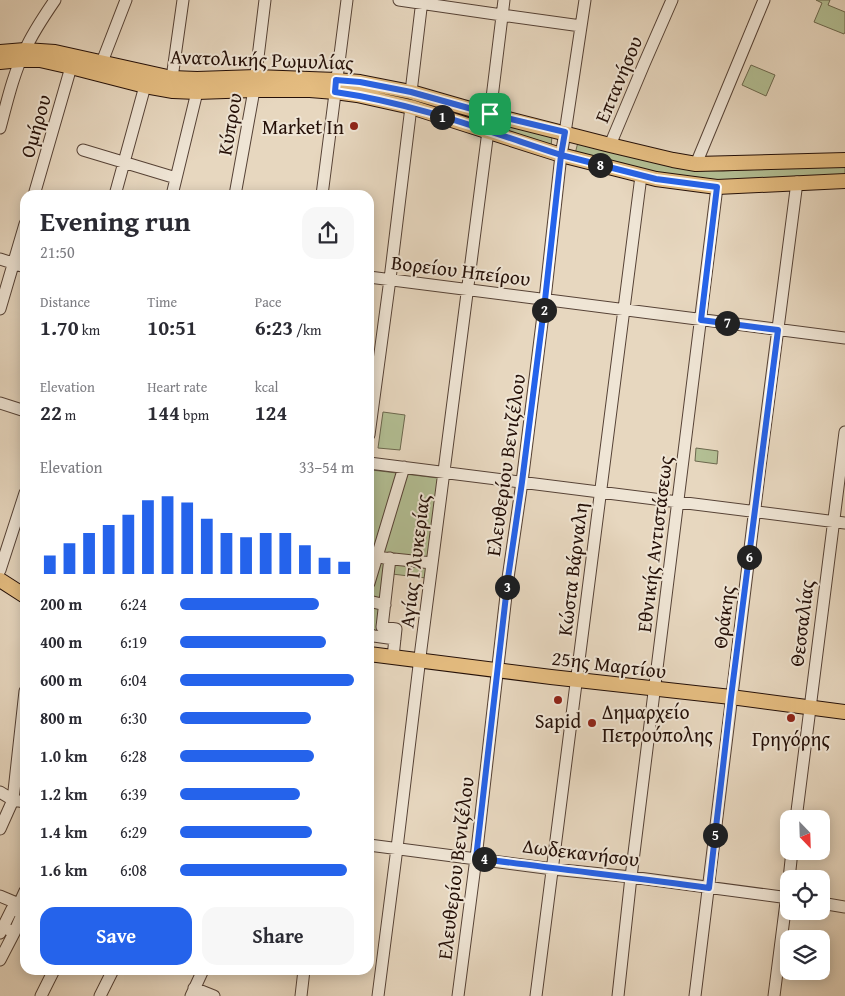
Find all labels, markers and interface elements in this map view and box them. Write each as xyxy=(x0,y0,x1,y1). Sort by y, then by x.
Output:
street label: Επτανήσου xyxy=(587,31,649,127)
street label: Ανατολικής Ρωμυλίας xyxy=(170,41,355,77)
street label: Κύπρου xyxy=(209,90,249,158)
street label: Ομήρου xyxy=(12,91,58,161)
pin xyxy=(469,93,511,135)
icon: arrive xyxy=(476,100,504,128)
pin: 1 xyxy=(430,104,454,130)
text: 1 xyxy=(439,107,446,127)
place label: Market In xyxy=(262,112,344,141)
marker: Market In xyxy=(348,120,360,132)
pin: 8 xyxy=(588,152,612,178)
text: 8 xyxy=(597,155,604,175)
text: Evening run xyxy=(40,200,191,241)
button: share xyxy=(302,207,354,259)
text: 21:50 xyxy=(40,240,75,264)
street label: Βορείου Ηπείρου xyxy=(390,247,532,293)
text: Distance xyxy=(40,292,90,312)
text: Time xyxy=(147,292,177,312)
text: Pace xyxy=(255,292,282,312)
pin: 2 xyxy=(532,298,556,322)
text: 2 xyxy=(541,300,548,320)
pin: 7 xyxy=(714,310,740,336)
text: 1.70 xyxy=(40,312,79,343)
text: 10:51 xyxy=(147,312,197,343)
text: 6:23 xyxy=(255,312,293,343)
text: 7 xyxy=(724,313,731,333)
text: km xyxy=(79,320,100,340)
text: /km xyxy=(293,320,321,340)
street label: Ελευθερίου Βενιζέλου xyxy=(478,372,532,558)
text: Elevation xyxy=(40,377,95,397)
text: Heart rate xyxy=(147,377,207,397)
text: kcal xyxy=(255,377,279,397)
text: 22 xyxy=(40,397,62,428)
text: 144 xyxy=(147,397,180,428)
text: 124 xyxy=(255,397,287,428)
text: m xyxy=(62,405,76,425)
text: bpm xyxy=(180,405,209,425)
street label: Εθνικής Αντιστάσεως xyxy=(629,454,679,634)
text: Elevation xyxy=(40,455,103,479)
text: 33–54 m xyxy=(299,455,354,479)
street label: Αγίας Γλυκερίας xyxy=(391,492,437,630)
street label: Κώστα Βάρναλη xyxy=(549,501,595,637)
pin: 6 xyxy=(736,544,762,570)
text: 6 xyxy=(746,547,753,567)
pin: 3 xyxy=(494,574,520,600)
text: 3 xyxy=(504,577,511,597)
street label: Θεσσαλίας xyxy=(781,577,821,668)
street label: Θράκης xyxy=(705,583,741,650)
text: 200 m xyxy=(40,592,82,616)
text: 6:24 xyxy=(120,592,147,616)
text: 400 m xyxy=(40,630,82,654)
text: 6:19 xyxy=(120,630,147,654)
street label: 25ης Μαρτίου xyxy=(550,643,668,685)
text: 600 m xyxy=(40,668,82,692)
text: 6:04 xyxy=(120,668,147,692)
marker: Sapid xyxy=(552,694,564,706)
place label: Δημαρχείο Πετρούπολης xyxy=(602,697,714,749)
text: 800 m xyxy=(40,706,82,730)
text: 6:30 xyxy=(120,706,147,730)
place label: Sapid xyxy=(535,706,581,735)
marker: Γρηγόρης xyxy=(785,712,797,724)
marker: Δημαρχείο Πετρούπολης xyxy=(586,717,598,729)
place label: Γρηγόρης xyxy=(752,724,830,753)
text: 1.0 km xyxy=(40,744,87,768)
text: 6:28 xyxy=(120,744,147,768)
street label: Ελευθερίου Βενιζέλου xyxy=(429,775,481,961)
text: 1.2 km xyxy=(40,782,87,806)
text: 6:39 xyxy=(120,782,147,806)
north arrow xyxy=(780,810,830,860)
map controls xyxy=(780,810,830,980)
text: 1.4 km xyxy=(40,820,87,844)
text: 6:29 xyxy=(120,820,147,844)
pin: 5 xyxy=(702,822,728,848)
text: 5 xyxy=(712,825,719,845)
street label: Δωδεκανήσου xyxy=(521,830,641,874)
pin: 4 xyxy=(472,846,496,872)
text: 4 xyxy=(481,849,488,869)
text: 1.6 km xyxy=(40,858,87,882)
text: 6:08 xyxy=(120,858,147,882)
button: locate xyxy=(780,870,830,920)
button: Save xyxy=(40,907,192,965)
button: Share xyxy=(202,907,354,965)
button: layers xyxy=(780,930,830,980)

